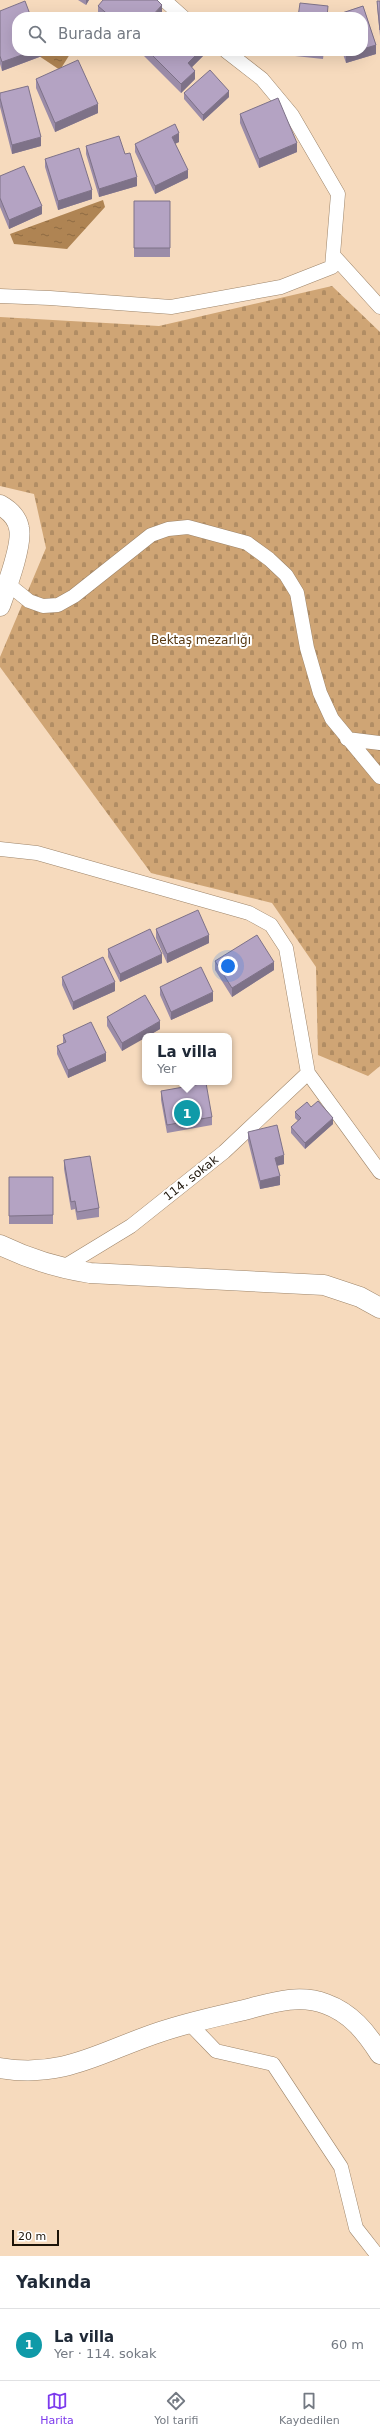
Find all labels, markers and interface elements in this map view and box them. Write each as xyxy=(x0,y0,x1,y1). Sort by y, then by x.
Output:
search box xyxy=(12,12,368,56)
icon: search xyxy=(26,23,48,45)
text: Burada ara xyxy=(58,25,141,43)
park label: Bektaş mezarlığı xyxy=(151,633,251,647)
your location xyxy=(218,956,238,976)
popup xyxy=(142,1033,232,1085)
text: La villa xyxy=(157,1043,217,1061)
text: Yer xyxy=(157,1061,176,1076)
pin: 1 xyxy=(174,1098,200,1128)
street label: 114. sokak xyxy=(161,1152,221,1204)
scale bar xyxy=(12,2228,59,2247)
text: 20 m xyxy=(18,2230,46,2243)
text: Yakında xyxy=(16,2272,91,2292)
text: La villa xyxy=(54,2328,114,2346)
text: 1 xyxy=(24,2337,34,2352)
text: 60 m xyxy=(331,2337,364,2352)
text: Yer · 114. sokak xyxy=(54,2346,157,2361)
tab: Harita xyxy=(40,2390,74,2427)
tab: Yol tarifi xyxy=(154,2390,198,2427)
tab: Kaydedilen xyxy=(279,2390,340,2427)

